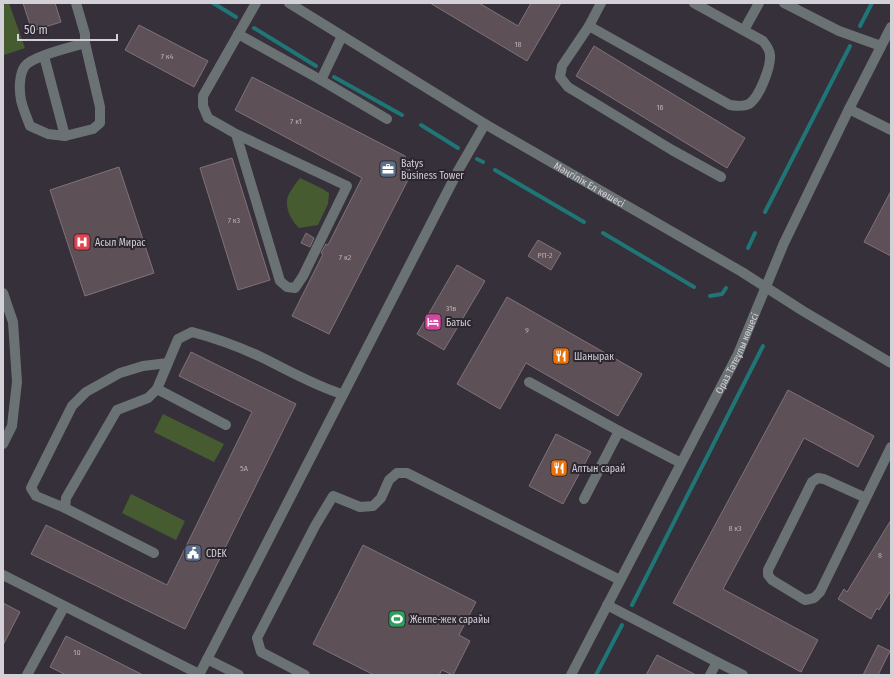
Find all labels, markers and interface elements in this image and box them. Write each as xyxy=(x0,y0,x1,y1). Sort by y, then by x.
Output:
scale bar xyxy=(18,16,117,42)
text: 50 m xyxy=(24,23,48,37)
house number: 18 xyxy=(514,40,522,49)
house number: 7 к4 xyxy=(161,52,173,61)
house number: 16 xyxy=(656,103,664,112)
house number: 7 к1 xyxy=(290,117,302,126)
place label: Batys Business Tower xyxy=(401,158,464,182)
office icon: Batys Business Tower xyxy=(378,159,398,179)
street label: Мәңгілік Ел көшесі xyxy=(552,160,627,210)
house number: 7 к3 xyxy=(228,216,241,225)
hospital icon: Асыл Мирас xyxy=(72,232,92,252)
place label: Асыл Мирас xyxy=(95,237,146,249)
house number: РП-2 xyxy=(538,251,553,260)
house number: 7 к2 xyxy=(339,253,352,262)
house number: 31в xyxy=(446,304,456,313)
street label: Ораз Тәтеұлы көшесі xyxy=(713,311,761,396)
hotel icon: Батыс xyxy=(423,312,443,332)
place label: Батыс xyxy=(446,317,472,329)
house number: 9 xyxy=(525,326,529,335)
restaurant icon: Шанырак xyxy=(551,346,571,366)
place label: Шанырак xyxy=(574,351,614,363)
restaurant icon: Алтын сарай xyxy=(549,458,569,478)
place label: Алтын сарай xyxy=(572,463,625,475)
house number: 5А xyxy=(240,464,249,473)
house number: 8 к3 xyxy=(728,524,742,533)
public building icon: CDEK xyxy=(183,543,203,563)
place label: CDEK xyxy=(206,548,228,560)
house number: 8 xyxy=(878,551,882,560)
sports icon: Жекпе-жек сарайы xyxy=(387,609,407,629)
place label: Жекпе-жек сарайы xyxy=(410,614,490,626)
house number: 10 xyxy=(73,648,81,657)

